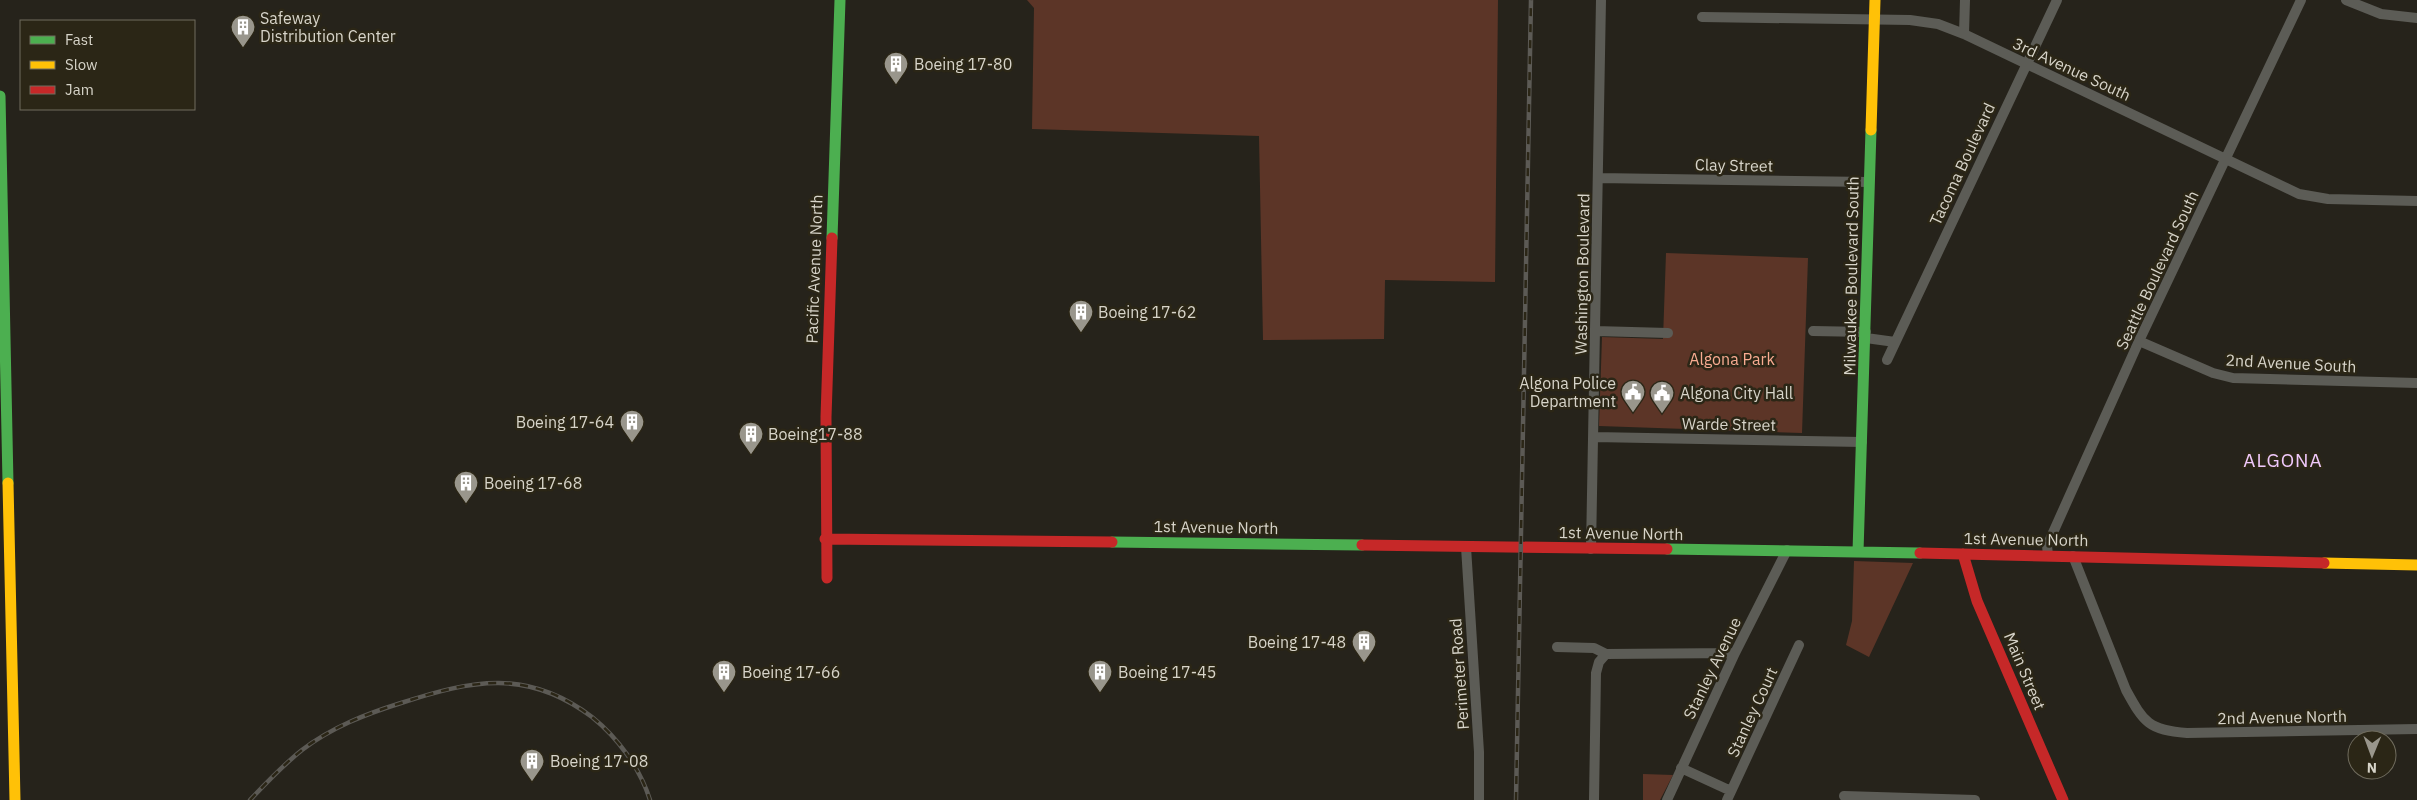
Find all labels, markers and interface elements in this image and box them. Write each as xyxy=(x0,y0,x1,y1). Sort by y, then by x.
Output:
place label: Safeway Distribution Center xyxy=(260,8,396,46)
building icon: Safeway Distribution Center xyxy=(230,14,256,48)
legend xyxy=(20,20,195,110)
text: Fast xyxy=(65,30,93,49)
street label: 3rd Avenue South xyxy=(2010,33,2134,105)
building icon: Boeing 17-80 xyxy=(883,51,909,85)
place label: Boeing 17-80 xyxy=(914,54,1012,74)
text: Slow xyxy=(65,55,98,74)
text: Jam xyxy=(65,80,94,99)
street label: Tacoma Boulevard xyxy=(1925,100,1999,228)
street label: Clay Street xyxy=(1695,154,1773,176)
street label: Milwaukee Boulevard South xyxy=(1839,176,1863,376)
street label: Seattle Boulevard South xyxy=(2111,187,2203,353)
street label: Washington Boulevard xyxy=(1571,193,1593,355)
street label: Pacific Avenue North xyxy=(801,194,827,344)
building icon: Boeing 17-62 xyxy=(1068,299,1094,333)
place label: Boeing 17-62 xyxy=(1098,302,1196,322)
park label: Algona Park xyxy=(1689,349,1775,369)
street label: 2nd Avenue South xyxy=(2225,350,2357,376)
place label: Algona Police Department xyxy=(1519,373,1616,411)
public building icon: Algona Police Department xyxy=(1620,379,1646,413)
public building icon: Algona City Hall xyxy=(1649,380,1675,414)
place label: Algona City Hall xyxy=(1680,383,1793,403)
building icon: Boeing 17-64 xyxy=(619,409,645,443)
place label: Boeing 17-64 xyxy=(516,412,614,432)
street label: Warde Street xyxy=(1682,413,1776,435)
building icon: Boeing17-88 xyxy=(738,421,764,455)
place label: Boeing17-88 xyxy=(768,424,863,444)
district label: ALGONA xyxy=(2243,448,2323,472)
building icon: Boeing 17-68 xyxy=(453,470,479,504)
place label: Boeing 17-68 xyxy=(484,473,582,493)
street label: 1st Avenue North xyxy=(1153,516,1279,538)
street label: 1st Avenue North xyxy=(1558,522,1684,544)
street label: 1st Avenue North xyxy=(1963,528,2089,550)
street label: Stanley Avenue xyxy=(1679,614,1745,722)
street label: Perimeter Road xyxy=(1445,618,1473,730)
building icon: Boeing 17-48 xyxy=(1351,629,1377,663)
street label: Main Street xyxy=(2000,629,2050,713)
place label: Boeing 17-48 xyxy=(1248,632,1346,652)
building icon: Boeing 17-66 xyxy=(711,659,737,693)
building icon: Boeing 17-45 xyxy=(1087,659,1113,693)
place label: Boeing 17-66 xyxy=(742,662,840,682)
place label: Boeing 17-45 xyxy=(1118,662,1216,682)
street label: Stanley Court xyxy=(1722,664,1782,760)
street label: 2nd Avenue North xyxy=(2217,706,2347,728)
north arrow xyxy=(2347,730,2397,780)
building icon: Boeing 17-08 xyxy=(519,748,545,782)
place label: Boeing 17-08 xyxy=(550,751,648,771)
text: N xyxy=(2367,759,2377,777)

